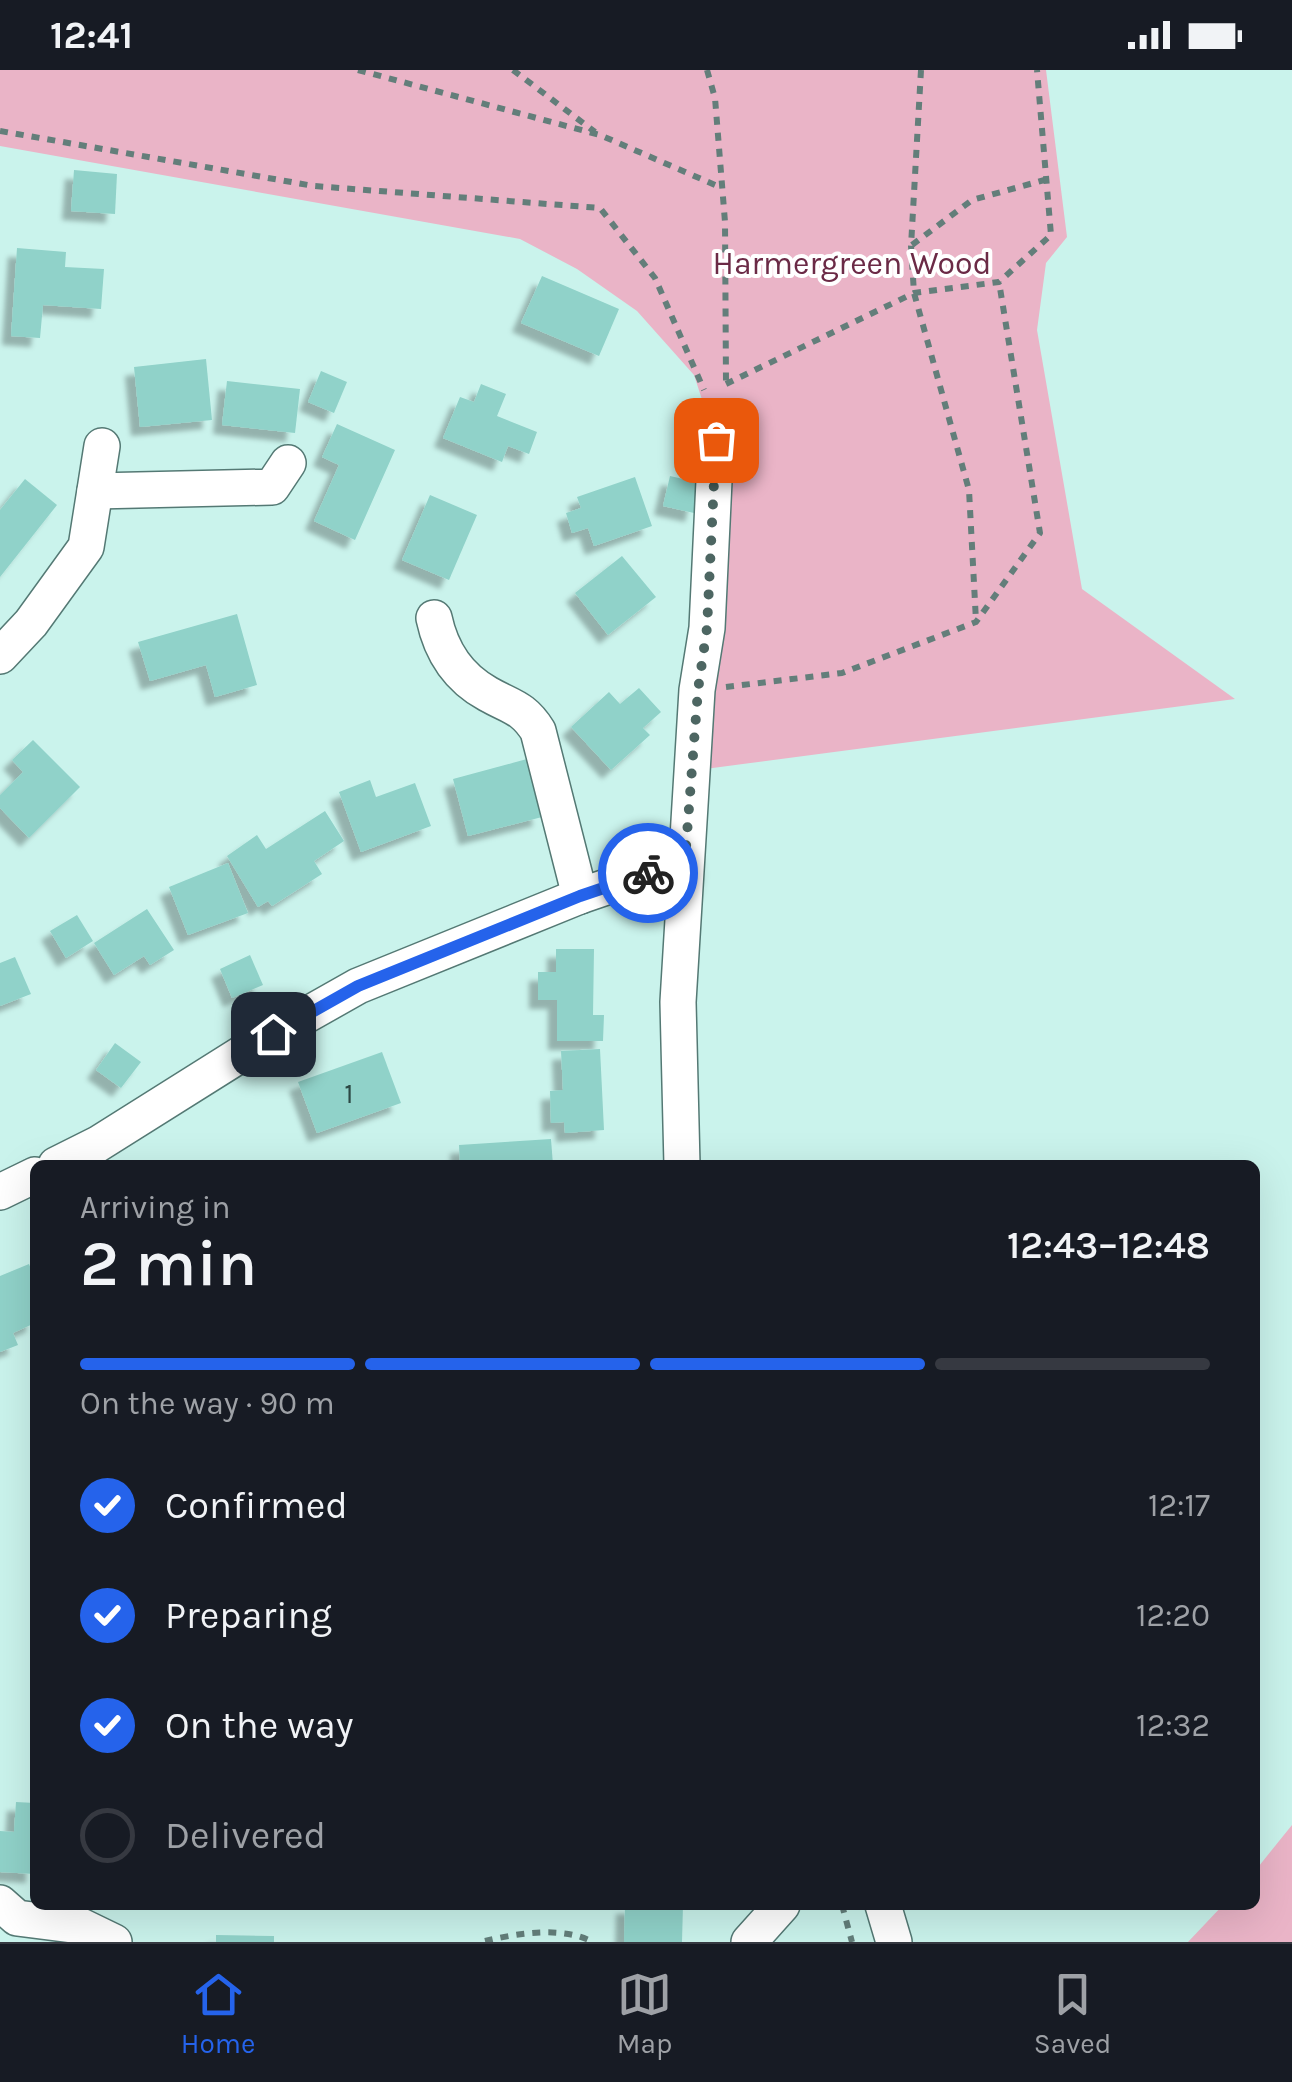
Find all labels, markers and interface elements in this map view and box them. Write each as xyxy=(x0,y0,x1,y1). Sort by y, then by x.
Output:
text: 12:41 xyxy=(50,13,133,58)
park label: Harmergreen Wood xyxy=(713,245,991,282)
pin xyxy=(674,398,759,483)
icon: bag xyxy=(689,413,744,468)
courier xyxy=(598,823,698,923)
icon: bike xyxy=(621,846,676,901)
pin xyxy=(231,992,316,1077)
icon: home xyxy=(246,1007,301,1062)
house number: 1 xyxy=(344,1077,354,1110)
text: Arriving in xyxy=(80,1189,231,1226)
text: 12:43–12:48 xyxy=(1007,1223,1210,1268)
text: 2 min xyxy=(80,1225,257,1301)
text: On the way · 90 m xyxy=(80,1385,335,1422)
icon: check xyxy=(80,1478,135,1533)
text: Confirmed xyxy=(165,1483,348,1528)
text: 12:17 xyxy=(1148,1487,1210,1524)
icon: check xyxy=(80,1588,135,1643)
text: Preparing xyxy=(165,1593,332,1638)
text: 12:20 xyxy=(1136,1597,1210,1634)
icon: check xyxy=(80,1698,135,1753)
text: On the way xyxy=(165,1703,353,1748)
text: 12:32 xyxy=(1136,1707,1210,1744)
text: Delivered xyxy=(165,1813,326,1858)
tab: Home xyxy=(181,1967,255,2060)
tab: Map xyxy=(617,1967,672,2060)
tab: Saved xyxy=(1034,1967,1111,2060)

